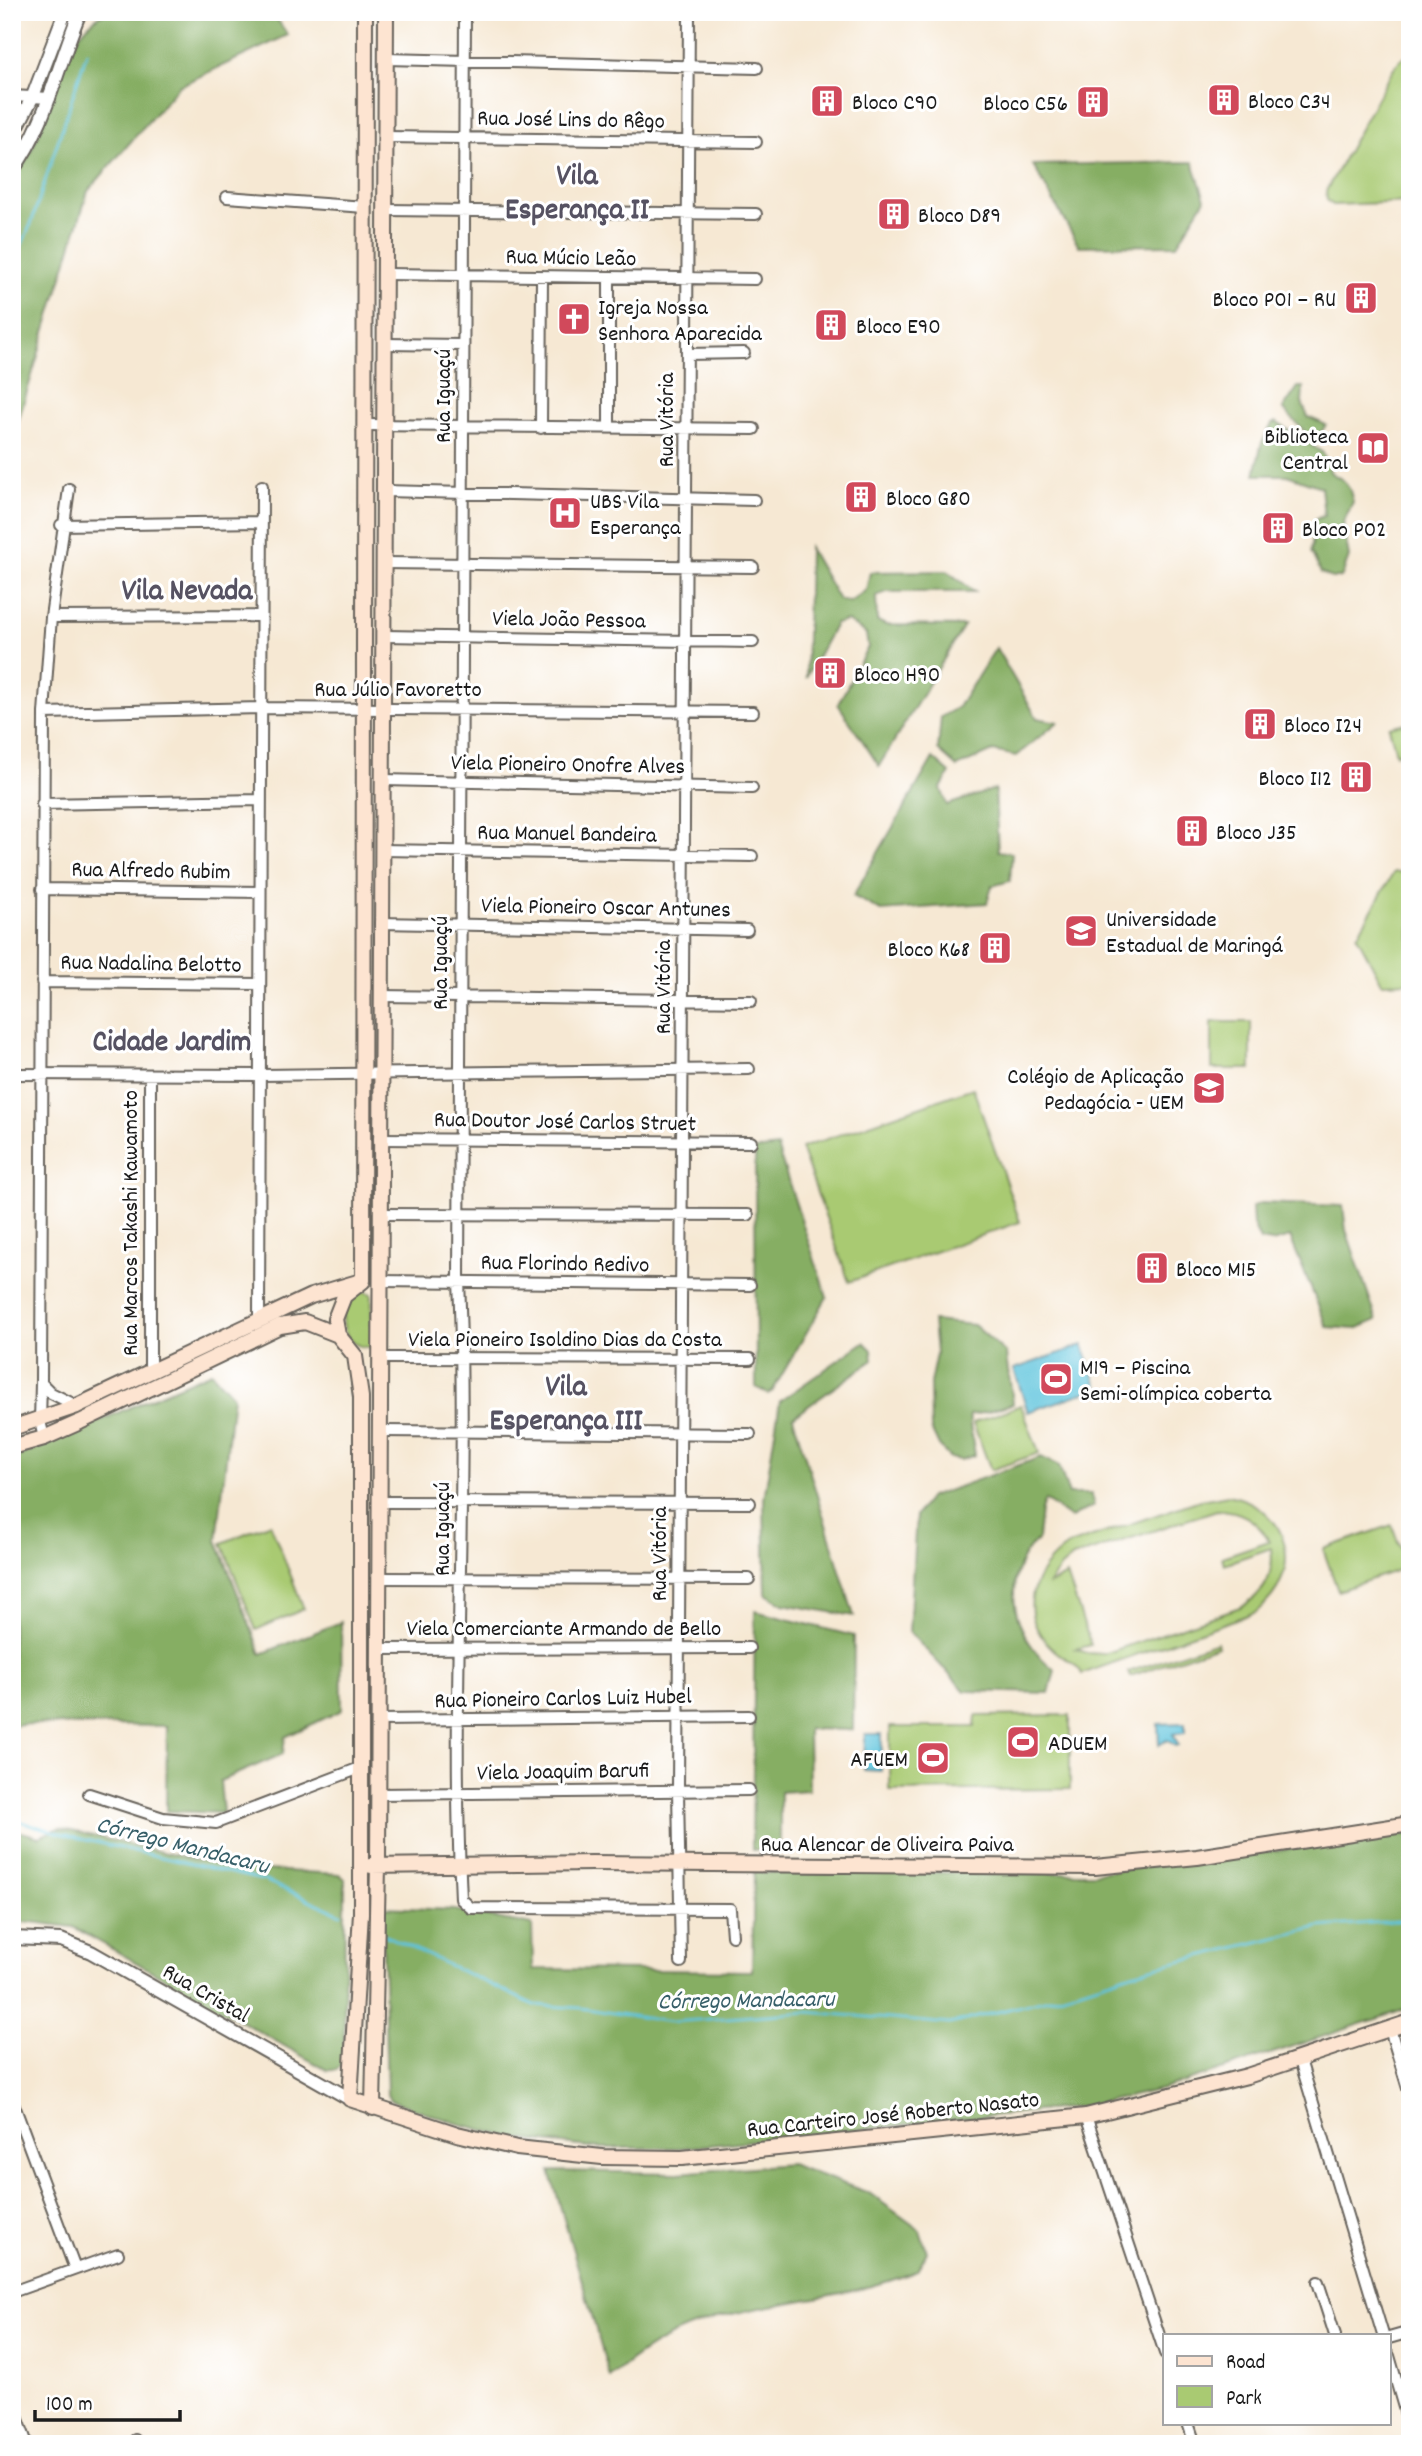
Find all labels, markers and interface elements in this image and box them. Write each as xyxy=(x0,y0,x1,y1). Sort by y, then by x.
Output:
building icon: Bloco C34 xyxy=(1205,81,1243,119)
building icon: Bloco C90 xyxy=(808,82,846,120)
building icon: Bloco C56 xyxy=(1074,83,1112,121)
place label: Bloco C34 xyxy=(1248,87,1330,120)
place label: Bloco C90 xyxy=(852,88,938,121)
place label: Bloco C56 xyxy=(983,89,1068,122)
street label: Rua José Lins do Rêgo xyxy=(477,103,665,140)
district label: Vila Esperança II xyxy=(505,157,650,234)
building icon: Bloco D89 xyxy=(875,195,913,233)
place label: Bloco D89 xyxy=(918,201,1001,234)
street label: Rua Múcio Leão xyxy=(505,242,637,277)
building icon: Bloco P01 – RU xyxy=(1342,279,1380,317)
place label: Bloco P01 – RU xyxy=(1212,285,1336,318)
place label: Igreja Nossa Senhora Aparecida xyxy=(598,293,763,352)
church icon: Igreja Nossa Senhora Aparecida xyxy=(555,300,593,338)
building icon: Bloco E90 xyxy=(812,306,850,344)
place label: Bloco E90 xyxy=(856,312,941,345)
street label: Rua Iguaçú xyxy=(429,349,462,443)
street label: Rua Vitória xyxy=(652,371,685,467)
place label: Biblioteca Central xyxy=(1264,422,1349,481)
library icon: Biblioteca Central xyxy=(1354,429,1392,467)
building icon: Bloco G80 xyxy=(842,478,880,516)
place label: Bloco G80 xyxy=(886,484,971,517)
place label: UBS Vila Esperança xyxy=(590,487,682,546)
hospital icon: UBS Vila Esperança xyxy=(546,494,584,532)
building icon: Bloco P02 xyxy=(1259,509,1297,547)
place label: Bloco P02 xyxy=(1302,515,1386,548)
district label: Vila Nevada xyxy=(122,572,253,615)
street label: Viela João Pessoa xyxy=(492,604,647,639)
building icon: Bloco H90 xyxy=(811,654,849,692)
place label: Bloco H90 xyxy=(854,660,940,693)
street label: Rua Júlio Favoretto xyxy=(314,675,482,708)
building icon: Bloco I24 xyxy=(1241,705,1279,743)
place label: Bloco I24 xyxy=(1284,711,1362,744)
street label: Viela Pioneiro Onofre Alves xyxy=(451,748,685,785)
building icon: Bloco I12 xyxy=(1337,758,1375,796)
place label: Bloco I12 xyxy=(1258,764,1332,797)
building icon: Bloco J35 xyxy=(1173,812,1211,850)
street label: Rua Manuel Bandeira xyxy=(477,817,658,854)
place label: Bloco J35 xyxy=(1216,818,1297,851)
street label: Rua Alfredo Rubim xyxy=(71,855,231,890)
street label: Viela Pioneiro Oscar Antunes xyxy=(481,891,731,928)
place label: Universidade Estadual de Maringá xyxy=(1106,905,1284,964)
school or university icon: Universidade Estadual de Maringá xyxy=(1062,912,1100,950)
street label: Rua Iguaçú xyxy=(426,916,459,1010)
building icon: Bloco K68 xyxy=(976,929,1014,967)
place label: Bloco K68 xyxy=(888,935,970,968)
street label: Rua Vitória xyxy=(649,938,682,1034)
street label: Rua Nadalina Belotto xyxy=(60,947,242,984)
district label: Cidade Jardim xyxy=(93,1023,251,1066)
place label: Colégio de Aplicação Pedagócia - UEM xyxy=(1007,1062,1184,1121)
school or university icon: Colégio de Aplicação Pedagócia - UEM xyxy=(1190,1069,1228,1107)
street label: Rua Marcos Takashi Kawamoto xyxy=(116,1090,149,1356)
street label: Rua Doutor José Carlos Struet xyxy=(434,1105,696,1142)
street label: Rua Florindo Redivo xyxy=(480,1248,650,1283)
building icon: Bloco M15 xyxy=(1133,1249,1171,1287)
place label: Bloco M15 xyxy=(1176,1255,1257,1288)
street label: Viela Pioneiro Isoldino Dias da Costa xyxy=(408,1325,723,1358)
place label: M19 – Piscina Semi-olímpica coberta xyxy=(1080,1353,1273,1412)
sports icon: M19 – Piscina Semi-olímpica coberta xyxy=(1037,1360,1075,1398)
district label: Vila Esperança III xyxy=(489,1368,643,1445)
street label: Rua Iguaçú xyxy=(428,1482,461,1576)
street label: Rua Vitória xyxy=(645,1505,678,1601)
street label: Viela Comerciante Armando de Bello xyxy=(407,1614,721,1647)
street label: Rua Pioneiro Carlos Luiz Hubel xyxy=(434,1682,692,1719)
sports icon: ADUEM xyxy=(1004,1723,1042,1761)
place label: ADUEM xyxy=(1048,1729,1107,1762)
sports icon: AFUEM xyxy=(914,1739,952,1777)
place label: AFUEM xyxy=(850,1745,908,1778)
street label: Viela Joaquim Barufi xyxy=(477,1755,650,1792)
water label: Córrego Mandacaru xyxy=(92,1809,274,1885)
street label: Rua Alencar de Oliveira Paiva xyxy=(760,1830,1015,1863)
street label: Rua Cristal xyxy=(156,1957,255,2034)
water label: Córrego Mandacaru xyxy=(657,1983,836,2021)
street label: Rua Carteiro José Roberto Nasato xyxy=(746,2085,1041,2148)
legend xyxy=(1163,2334,1390,2424)
text: Road xyxy=(1226,2349,1265,2379)
scale bar xyxy=(35,2379,180,2423)
text: Park xyxy=(1226,2385,1262,2415)
text: 100 m xyxy=(46,2391,93,2421)

